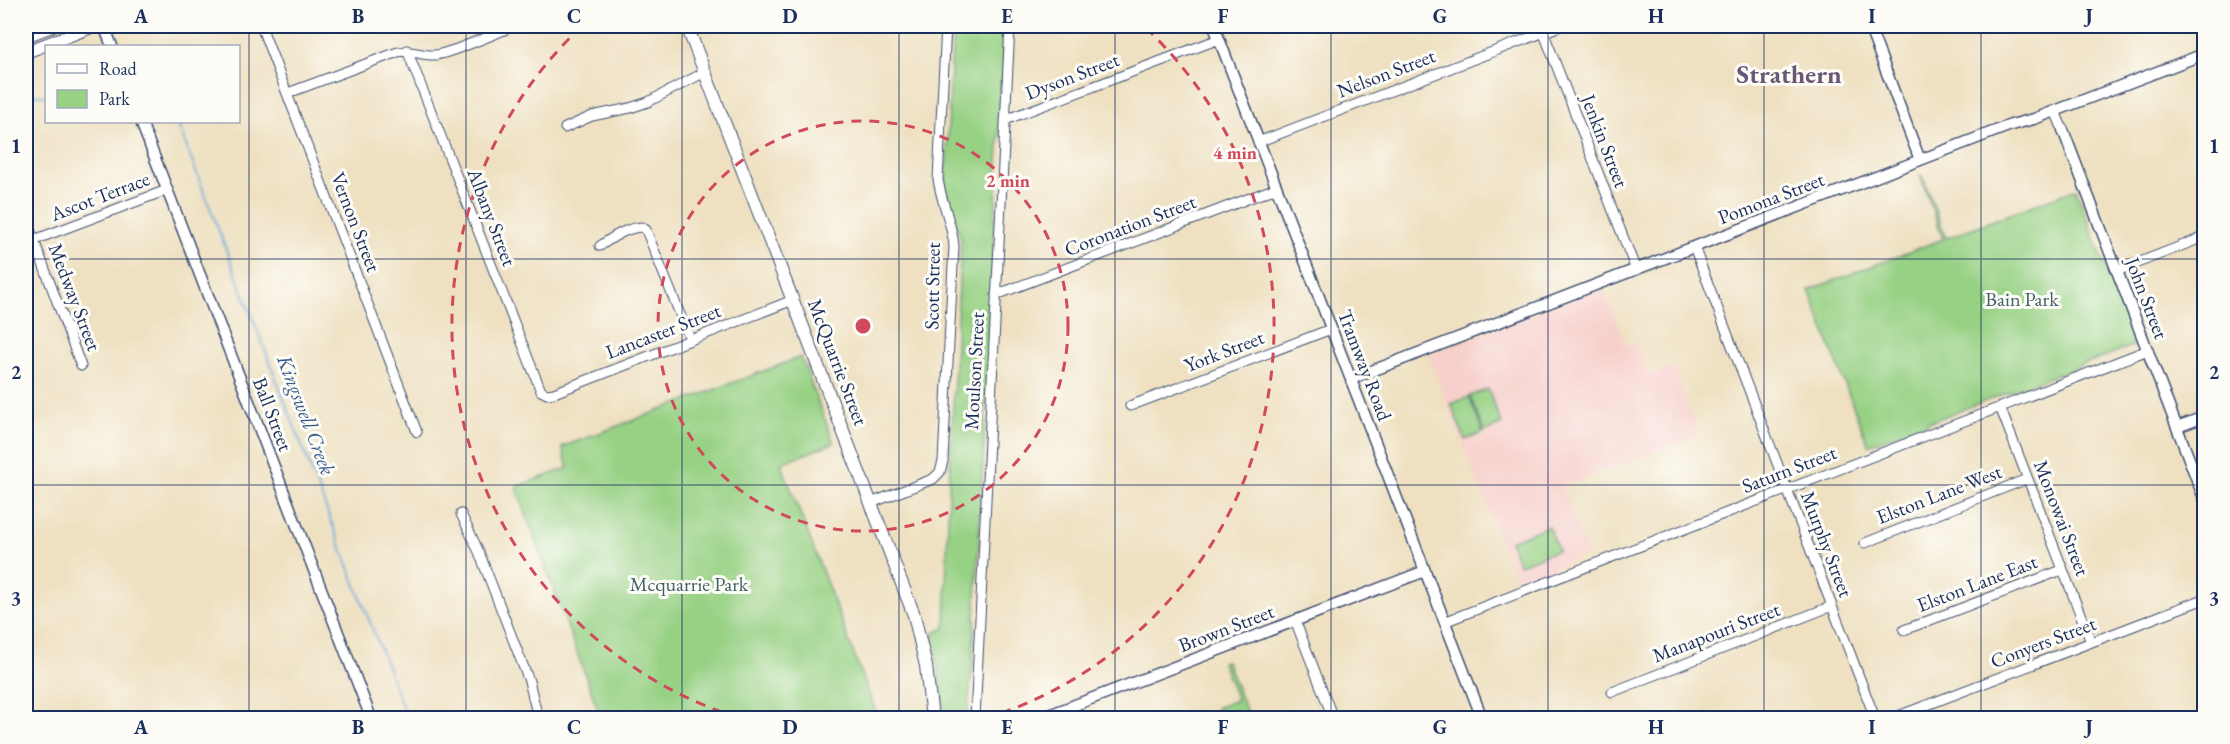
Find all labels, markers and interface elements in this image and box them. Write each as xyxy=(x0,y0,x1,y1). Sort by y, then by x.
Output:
text: A xyxy=(133,3,149,29)
text: B xyxy=(352,3,364,29)
text: C xyxy=(567,3,581,29)
text: D xyxy=(782,3,798,29)
text: E xyxy=(1001,3,1013,29)
text: F xyxy=(1218,3,1229,29)
text: G xyxy=(1433,3,1447,29)
text: H xyxy=(1648,3,1664,29)
text: I xyxy=(1868,3,1876,29)
text: J xyxy=(2083,3,2093,29)
street label: Nelson Street xyxy=(1333,42,1440,104)
legend xyxy=(45,45,240,123)
street label: Dyson Street xyxy=(1021,46,1123,106)
text: Road xyxy=(99,57,138,80)
district label: Strathern xyxy=(1736,57,1842,91)
text: Park xyxy=(99,87,130,110)
street label: Jenkin Street xyxy=(1575,89,1635,192)
text: 1 xyxy=(11,133,21,159)
text: 1 xyxy=(2209,133,2219,159)
text: 4 min xyxy=(1213,141,1257,164)
street label: Albany Street xyxy=(461,163,523,270)
street label: Ascot Terrace xyxy=(46,165,153,227)
street label: Pomona Street xyxy=(1714,166,1829,230)
street label: Vernon Street xyxy=(325,168,387,276)
text: 2 min xyxy=(986,169,1030,192)
street label: Coronation Street xyxy=(1061,188,1200,262)
street label: Medway Street xyxy=(43,239,108,355)
street label: Scott Street xyxy=(918,241,946,330)
street label: John Street xyxy=(2119,252,2175,343)
park label: Bain Park xyxy=(1985,286,2059,312)
street label: McQuarrie Street xyxy=(802,295,874,430)
street label: Lancaster Street xyxy=(602,297,725,365)
street label: Tramway Road xyxy=(1332,306,1398,425)
street label: Moulson Street xyxy=(958,311,990,430)
centre of rings xyxy=(853,316,873,336)
street label: York Street xyxy=(1180,324,1268,378)
water label: Kingswell Creek xyxy=(271,350,342,479)
text: 2 xyxy=(11,359,22,385)
text: 2 xyxy=(2209,359,2220,385)
street label: Ball Street xyxy=(247,373,299,455)
street label: Saturn Street xyxy=(1738,439,1841,499)
street label: Monowai Street xyxy=(2028,456,2096,580)
street label: Elston Lane West xyxy=(1873,458,2006,530)
street label: Murphy Street xyxy=(1795,487,1859,601)
street label: Elston Lane East xyxy=(1913,548,2042,618)
park label: Mcquarrie Park xyxy=(630,571,749,597)
text: 3 xyxy=(11,585,21,611)
text: 3 xyxy=(2209,585,2219,611)
street label: Manapouri Street xyxy=(1649,596,1784,668)
street label: Brown Street xyxy=(1175,598,1278,658)
street label: Conyers Street xyxy=(1987,610,2100,674)
text: A xyxy=(133,714,149,740)
text: B xyxy=(352,714,364,740)
text: C xyxy=(567,714,581,740)
text: D xyxy=(782,714,798,740)
text: E xyxy=(1001,714,1013,740)
text: F xyxy=(1218,714,1229,740)
text: G xyxy=(1433,714,1447,740)
text: H xyxy=(1648,714,1664,740)
text: I xyxy=(1868,714,1876,740)
text: J xyxy=(2083,714,2093,740)

